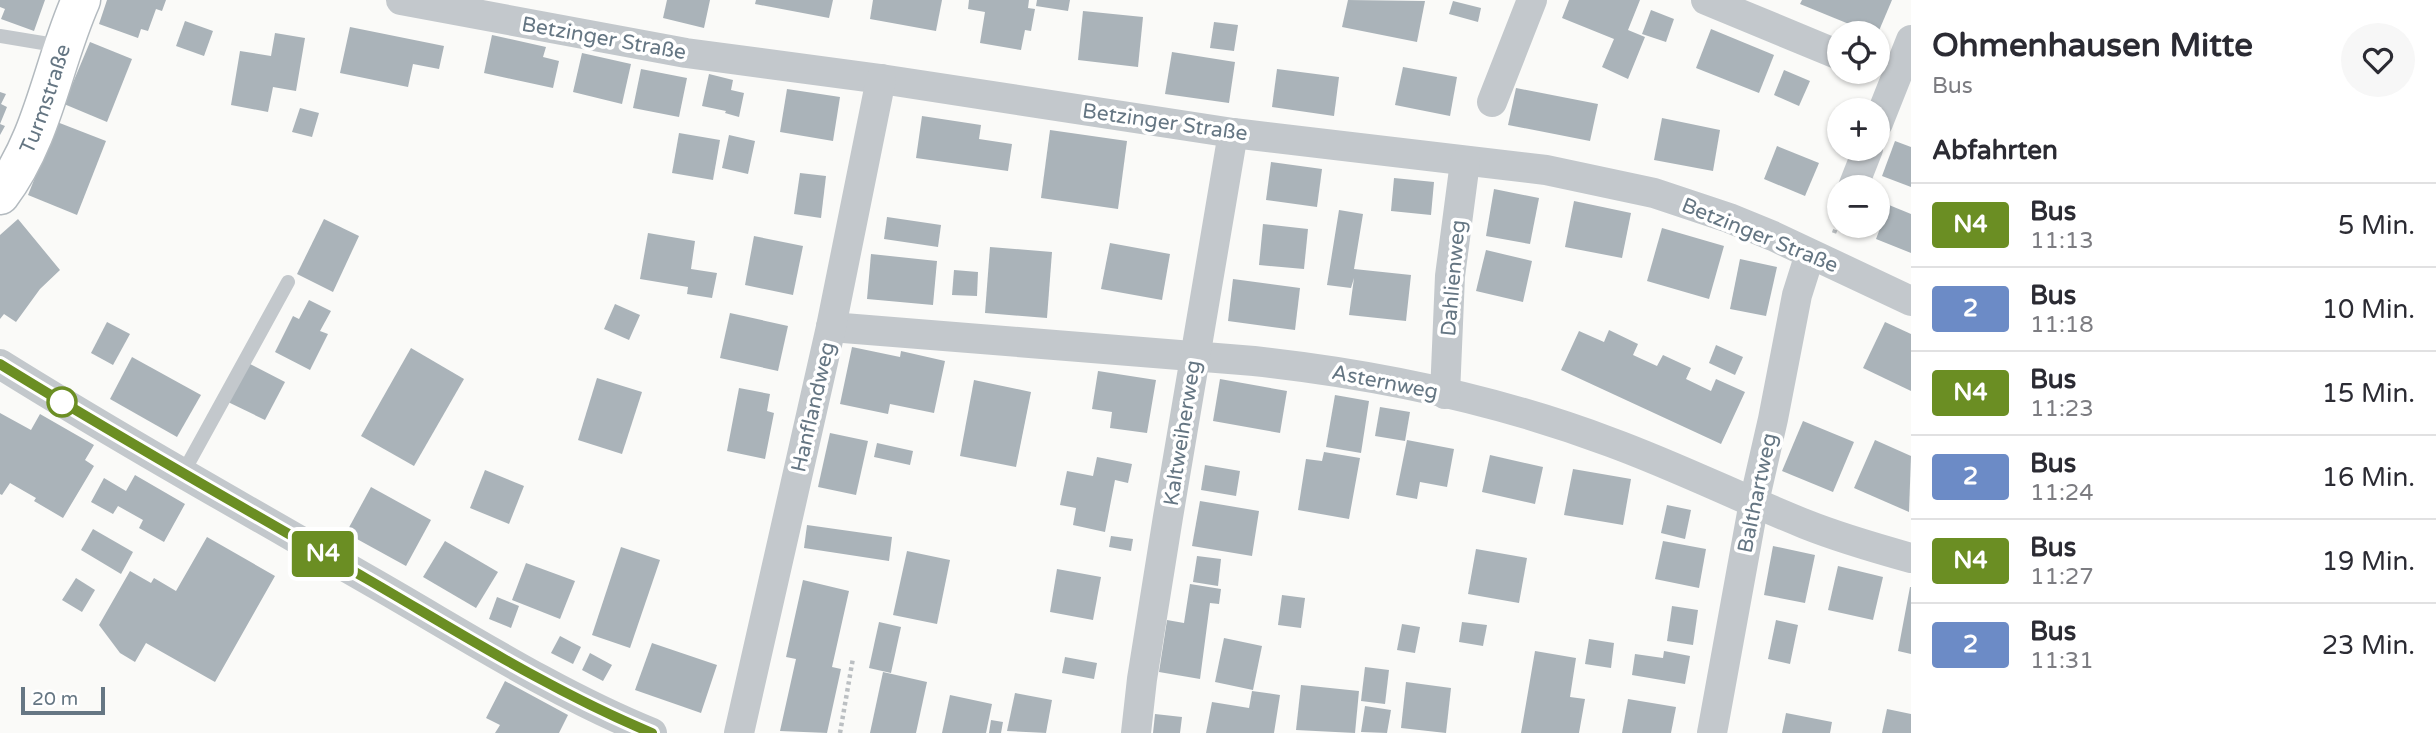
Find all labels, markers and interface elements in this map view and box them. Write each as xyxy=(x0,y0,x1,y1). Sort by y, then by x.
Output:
street label: Betzinger Straße xyxy=(520,12,688,65)
map controls xyxy=(1827,21,1890,238)
button: locate xyxy=(1827,21,1890,84)
button: heart xyxy=(2341,23,2415,97)
text: Ohmenhausen Mitte xyxy=(1932,26,2253,65)
street label: Turmstraße xyxy=(15,41,76,158)
text: Bus xyxy=(1932,72,1973,100)
button: + xyxy=(1827,98,1890,161)
street label: Betzinger Straße xyxy=(1081,99,1249,146)
text: Abfahrten xyxy=(1932,135,2058,166)
button: − xyxy=(1827,175,1890,238)
street label: Betzinger Straße xyxy=(1678,193,1842,278)
text: Bus xyxy=(2030,196,2076,227)
text: N4 xyxy=(1953,210,1988,239)
text: 5 Min. xyxy=(2338,210,2415,241)
street label: Dahlienweg xyxy=(1436,219,1471,337)
text: 11:13 xyxy=(2030,227,2094,255)
text: Bus xyxy=(2030,280,2076,311)
text: 2 xyxy=(1963,294,1978,323)
text: 10 Min. xyxy=(2322,294,2415,325)
text: 11:18 xyxy=(2030,311,2094,339)
street label: Hanflandweg xyxy=(786,340,841,475)
street label: Kaltweiherweg xyxy=(1159,359,1206,508)
street label: Asternweg xyxy=(1330,360,1440,405)
text: Bus xyxy=(2030,364,2076,395)
text: N4 xyxy=(1953,378,1988,407)
text: 15 Min. xyxy=(2322,378,2415,409)
unlabelled marker xyxy=(47,387,77,417)
text: 11:23 xyxy=(2030,395,2094,423)
street label: Balthartweg xyxy=(1733,431,1782,555)
text: Bus xyxy=(2030,448,2076,479)
text: 2 xyxy=(1963,462,1978,491)
text: 16 Min. xyxy=(2322,462,2415,493)
text: 11:24 xyxy=(2030,479,2094,507)
line badge: N4 xyxy=(292,531,354,577)
text: Bus xyxy=(2030,532,2076,563)
text: N4 xyxy=(306,539,340,568)
text: N4 xyxy=(1953,546,1988,575)
text: 19 Min. xyxy=(2322,546,2415,577)
text: 11:27 xyxy=(2030,563,2094,591)
text: Bus xyxy=(2030,616,2076,647)
text: 2 xyxy=(1963,630,1978,659)
text: 23 Min. xyxy=(2322,630,2415,661)
text: 11:31 xyxy=(2030,647,2094,675)
scale bar xyxy=(21,684,105,716)
text: 20 m xyxy=(32,688,78,710)

